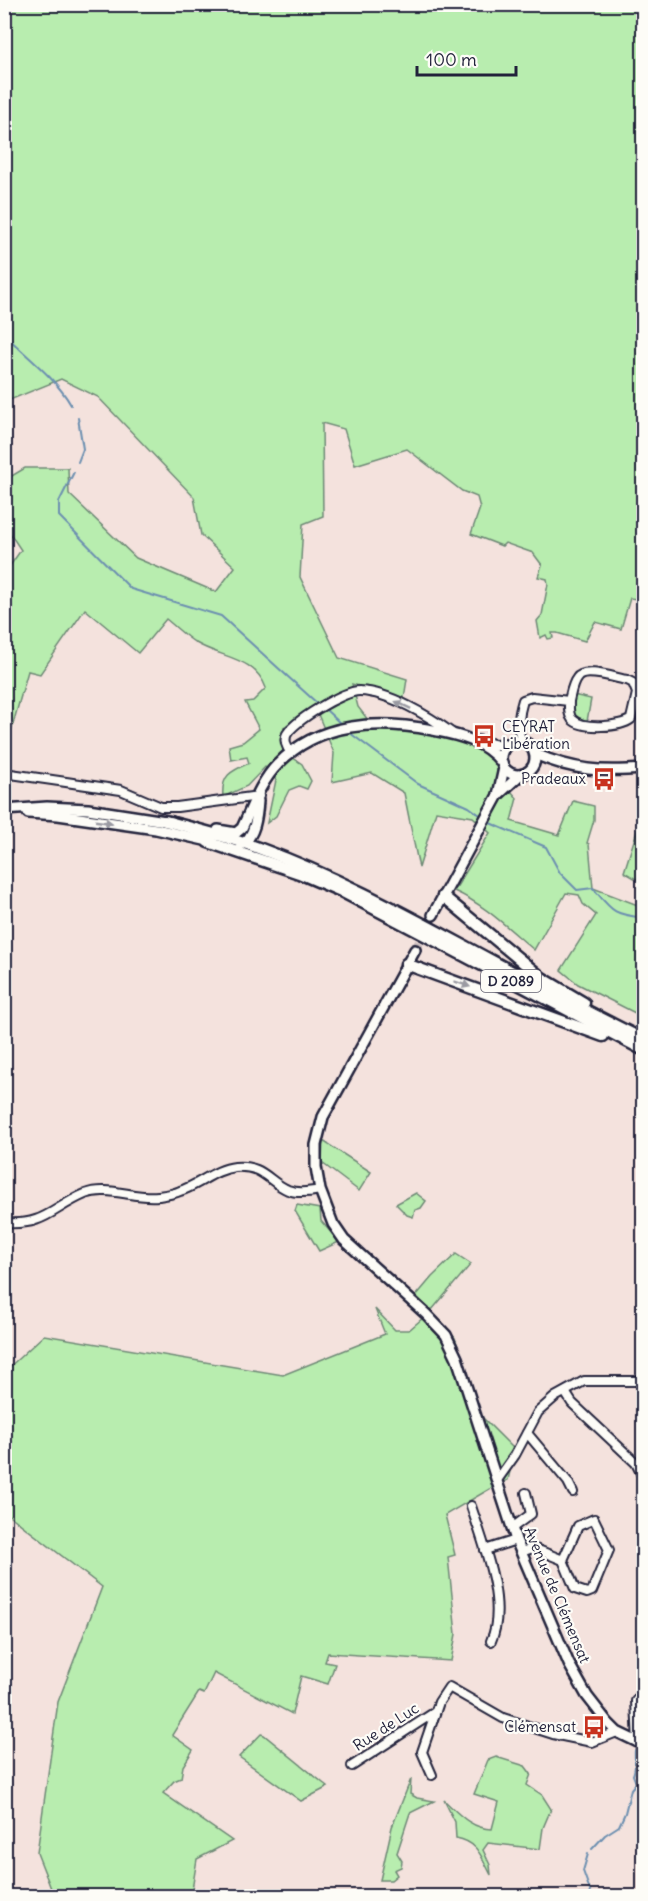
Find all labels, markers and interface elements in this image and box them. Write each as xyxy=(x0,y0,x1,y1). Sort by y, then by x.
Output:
scale bar xyxy=(417,39,516,77)
text: 100 m xyxy=(426,48,477,71)
one-way arrow xyxy=(394,700,411,709)
place label: CEYRAT Libération xyxy=(502,717,570,753)
bus stop icon: CEYRAT Libération xyxy=(471,723,497,749)
bus stop icon: Pradeaux xyxy=(591,766,617,792)
place label: Pradeaux xyxy=(521,769,587,788)
one-way arrow xyxy=(95,817,114,826)
road number: D 2089 xyxy=(481,970,541,992)
one-way arrow xyxy=(453,979,471,989)
street label: Avenue de Clémensat xyxy=(520,1524,595,1666)
street label: Rue de Luc xyxy=(349,1698,422,1755)
bus stop icon: Clémensat xyxy=(581,1714,607,1740)
place label: Clémensat xyxy=(504,1717,576,1736)

